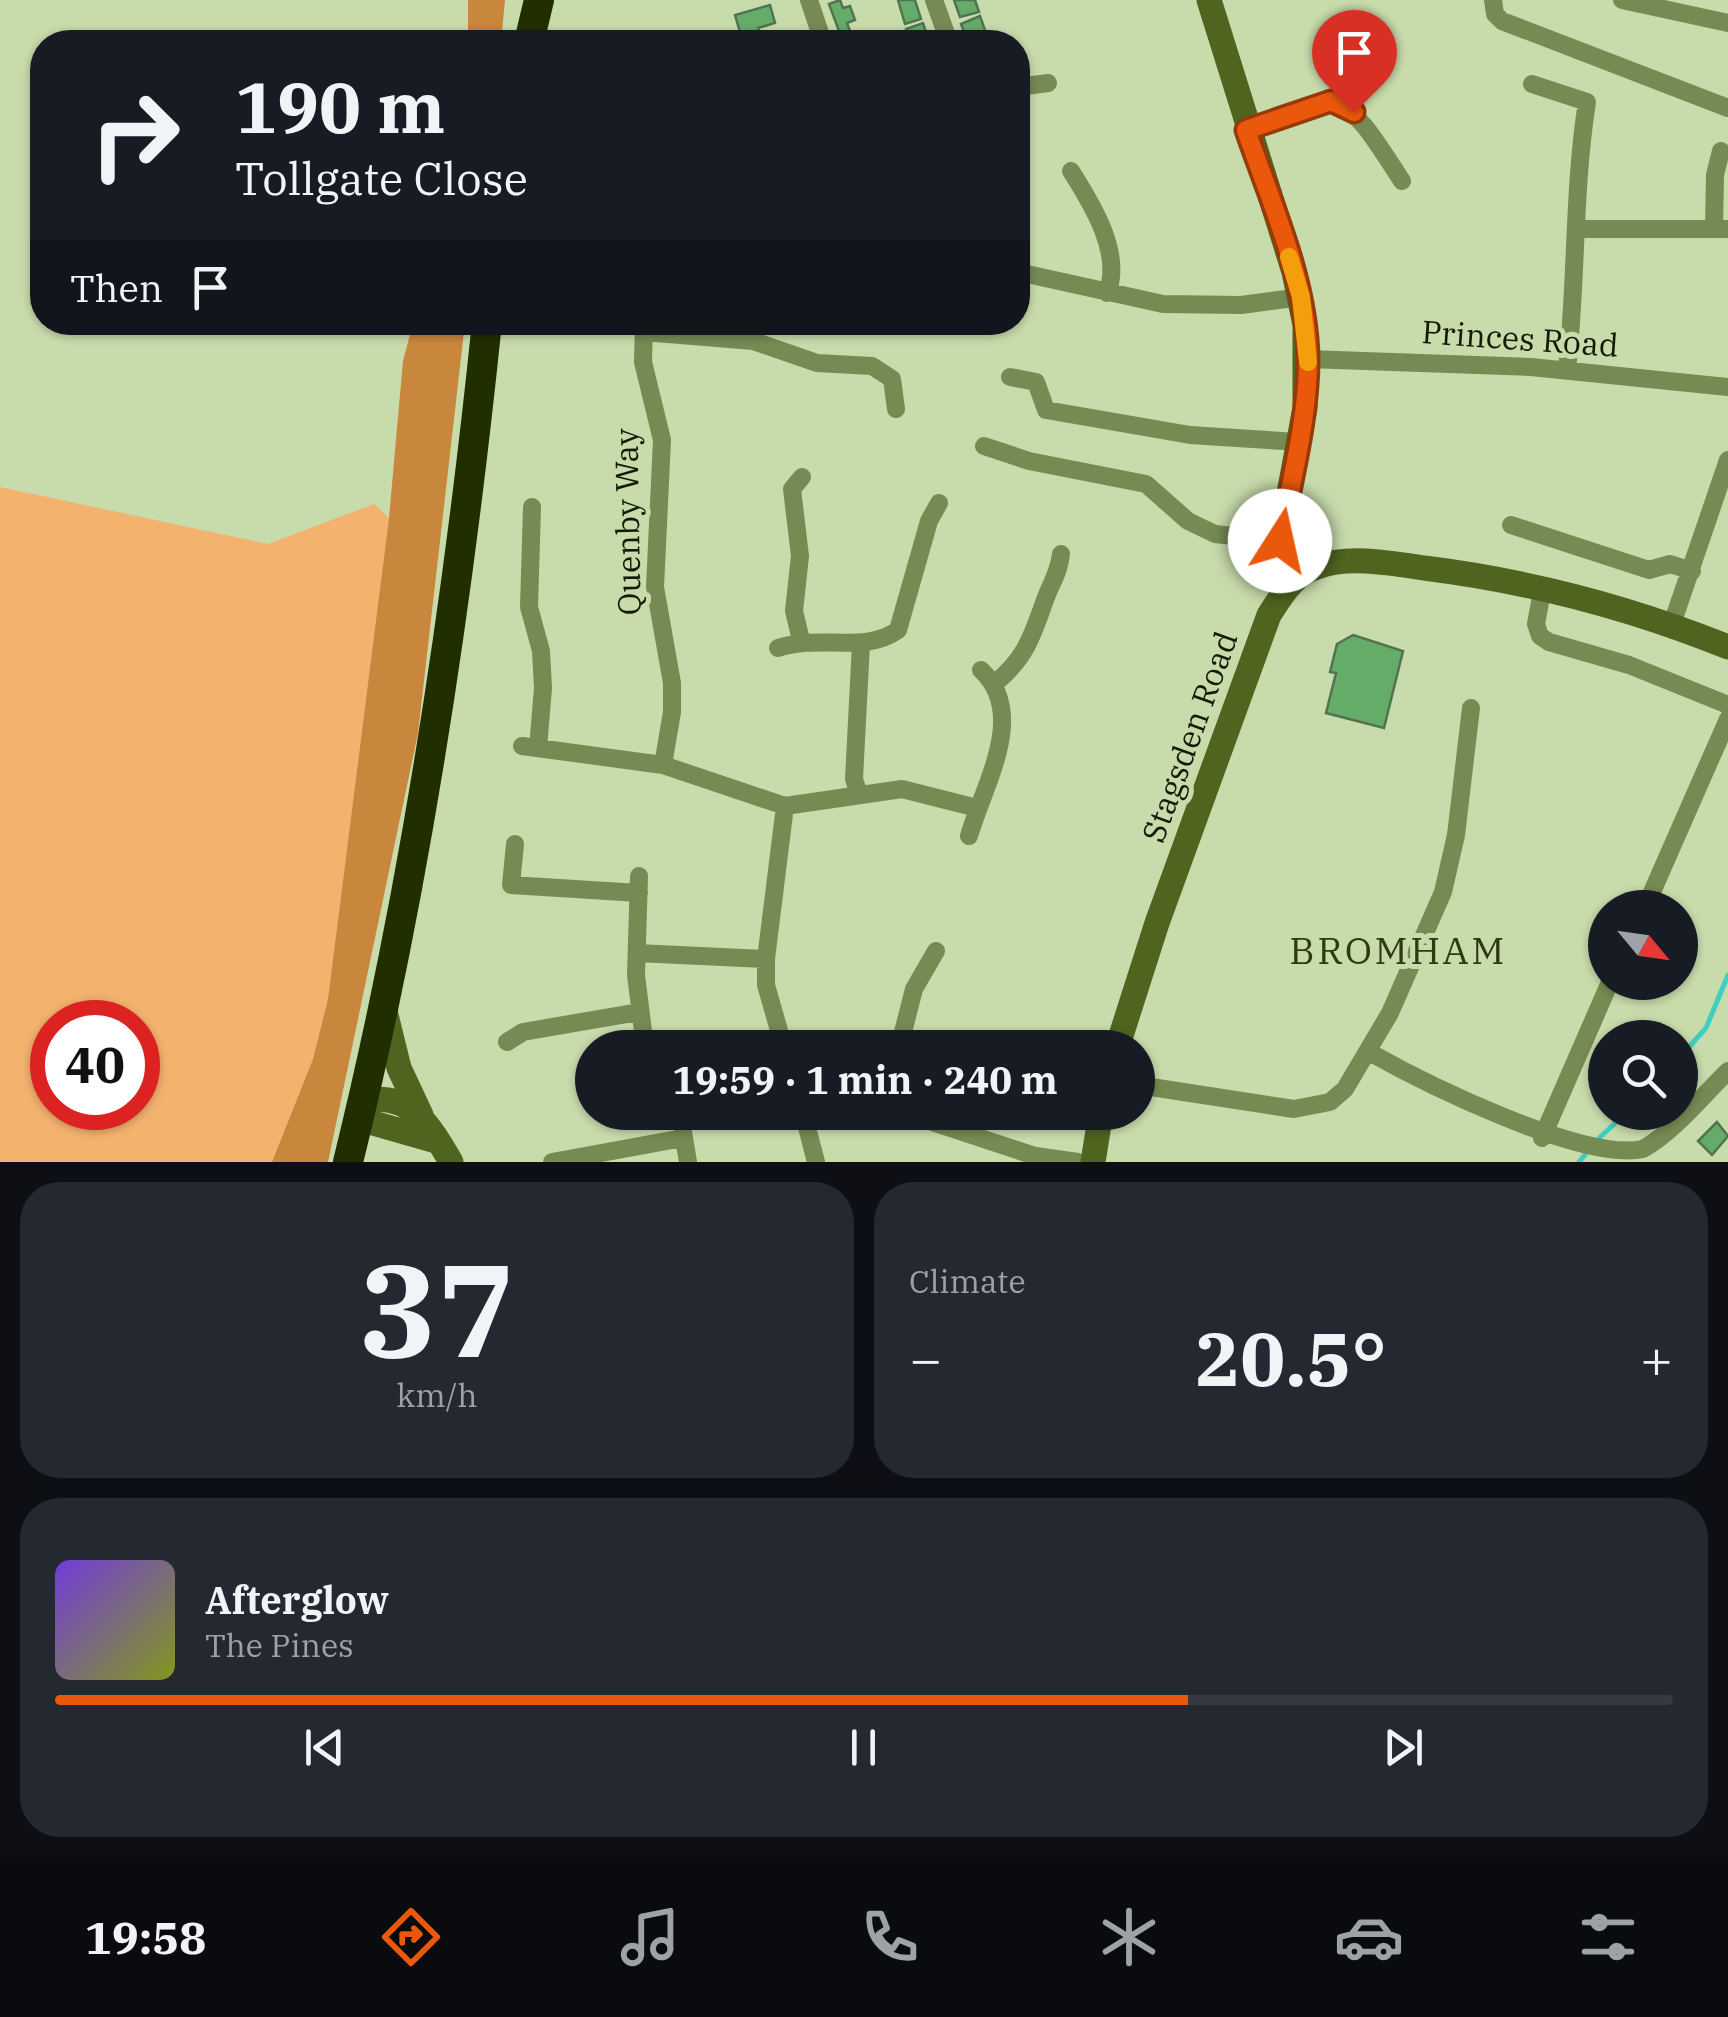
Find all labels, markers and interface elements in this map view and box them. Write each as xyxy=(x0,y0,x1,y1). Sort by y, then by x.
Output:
pin xyxy=(1312,10,1397,113)
icon: arrive xyxy=(1327,25,1382,80)
text: 190 m xyxy=(235,61,445,152)
icon: right xyxy=(70,70,200,200)
text: Tollgate Close xyxy=(235,149,528,207)
icon: arrive xyxy=(183,260,238,315)
text: Then xyxy=(70,263,163,312)
street label: Princes Road xyxy=(1420,310,1620,366)
street label: Quenby Way xyxy=(604,427,650,616)
position arrow xyxy=(1228,489,1332,593)
street label: Stagsden Road xyxy=(1131,626,1247,848)
north arrow xyxy=(1588,890,1698,1000)
map controls xyxy=(1588,890,1698,1130)
district label: BROMHAM xyxy=(1289,925,1507,974)
speed limit sign: 40 xyxy=(30,1000,160,1130)
button: search xyxy=(1588,1020,1698,1130)
text: 19:59 · 1 min · 240 m xyxy=(672,1055,1058,1104)
text: 37 xyxy=(359,1224,515,1393)
text: Climate xyxy=(909,1260,1026,1302)
text: 20.5° xyxy=(1195,1309,1387,1407)
text: − xyxy=(909,1323,942,1394)
text: + xyxy=(1640,1323,1673,1394)
text: km/h xyxy=(397,1374,477,1416)
text: Afterglow xyxy=(205,1575,389,1624)
text: The Pines xyxy=(205,1624,354,1666)
icon: previous xyxy=(297,1720,352,1775)
icon: pause xyxy=(836,1720,891,1775)
icon: next xyxy=(1376,1720,1431,1775)
icon: directions xyxy=(376,1902,446,1972)
icon: music xyxy=(615,1902,685,1972)
icon: phone xyxy=(855,1902,925,1972)
icon: climate xyxy=(1094,1902,1164,1972)
icon: car xyxy=(1334,1902,1404,1972)
icon: filters xyxy=(1573,1902,1643,1972)
text: 19:58 xyxy=(85,1908,206,1966)

